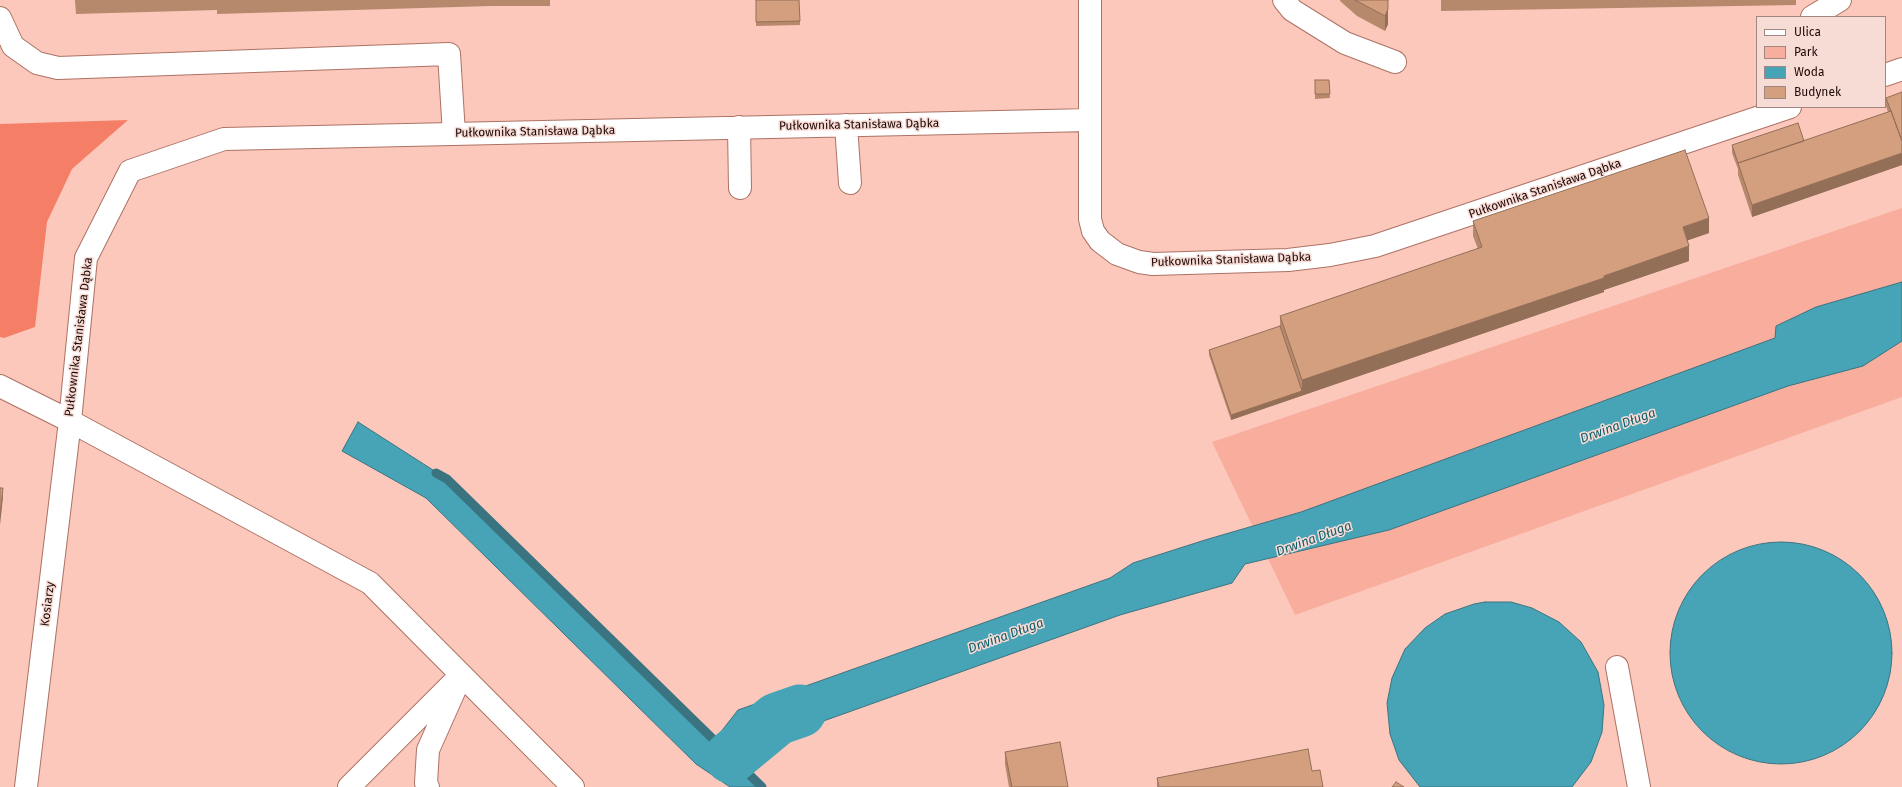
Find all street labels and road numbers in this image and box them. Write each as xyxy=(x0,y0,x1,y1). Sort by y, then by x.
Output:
street label: Pułkownika Stanisława Dąbka xyxy=(779,116,939,134)
street label: Pułkownika Stanisława Dąbka xyxy=(455,123,615,141)
street label: Pułkownika Stanisława Dąbka xyxy=(1467,156,1623,222)
street label: Pułkownika Stanisława Dąbka xyxy=(1151,250,1311,270)
street label: Pułkownika Stanisława Dąbka xyxy=(62,257,96,417)
street label: Kosiarzy xyxy=(38,581,58,627)

